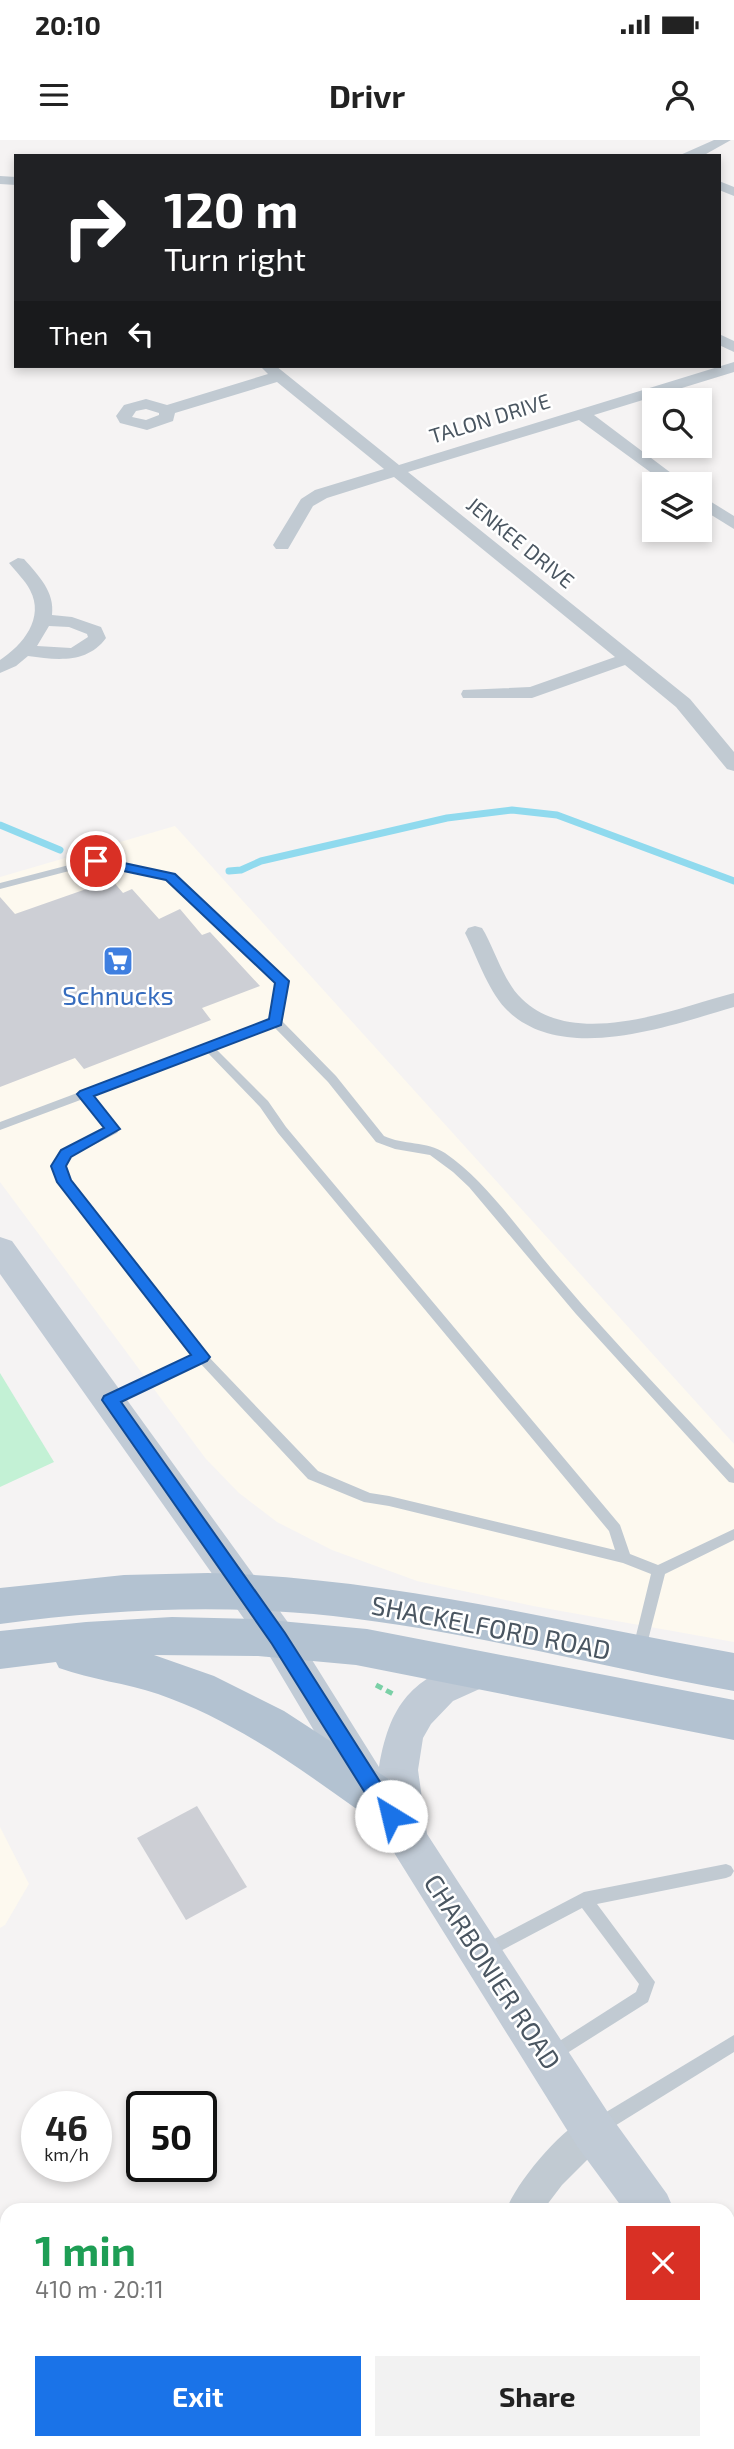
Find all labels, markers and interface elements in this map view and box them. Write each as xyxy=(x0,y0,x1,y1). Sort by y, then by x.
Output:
text: 20:10 xyxy=(35,9,101,40)
icon: menu xyxy=(35,76,73,114)
text: Drivr xyxy=(329,76,405,114)
icon: person xyxy=(661,76,699,114)
text: 120 m xyxy=(164,179,298,238)
icon: right xyxy=(49,182,140,273)
text: Turn right xyxy=(164,239,306,277)
icon: left xyxy=(122,315,160,353)
text: Then xyxy=(49,319,108,350)
street label: TALON DRIVE xyxy=(426,387,553,448)
map controls xyxy=(642,388,712,542)
button: search xyxy=(642,388,712,458)
button: layers xyxy=(642,472,712,542)
street label: JENKEE DRIVE xyxy=(462,491,580,593)
pin xyxy=(66,831,126,891)
icon: arrive xyxy=(77,842,115,880)
supermarket icon: Schnucks xyxy=(101,944,135,978)
place label: Schnucks xyxy=(62,979,174,1010)
street label: SHACKELFORD ROAD xyxy=(369,1588,614,1665)
position arrow xyxy=(354,1779,428,1853)
street label: CHARBONIER ROAD xyxy=(419,1868,568,2075)
speed limit sign: 50 xyxy=(126,2091,217,2182)
text: 46 xyxy=(45,2106,88,2148)
text: km/h xyxy=(44,2143,89,2165)
text: 1 min xyxy=(35,2224,136,2274)
button: close xyxy=(626,2226,700,2300)
text: 410 m · 20:11 xyxy=(35,2275,164,2303)
button: Exit xyxy=(35,2356,361,2436)
button: Share xyxy=(375,2356,700,2436)

